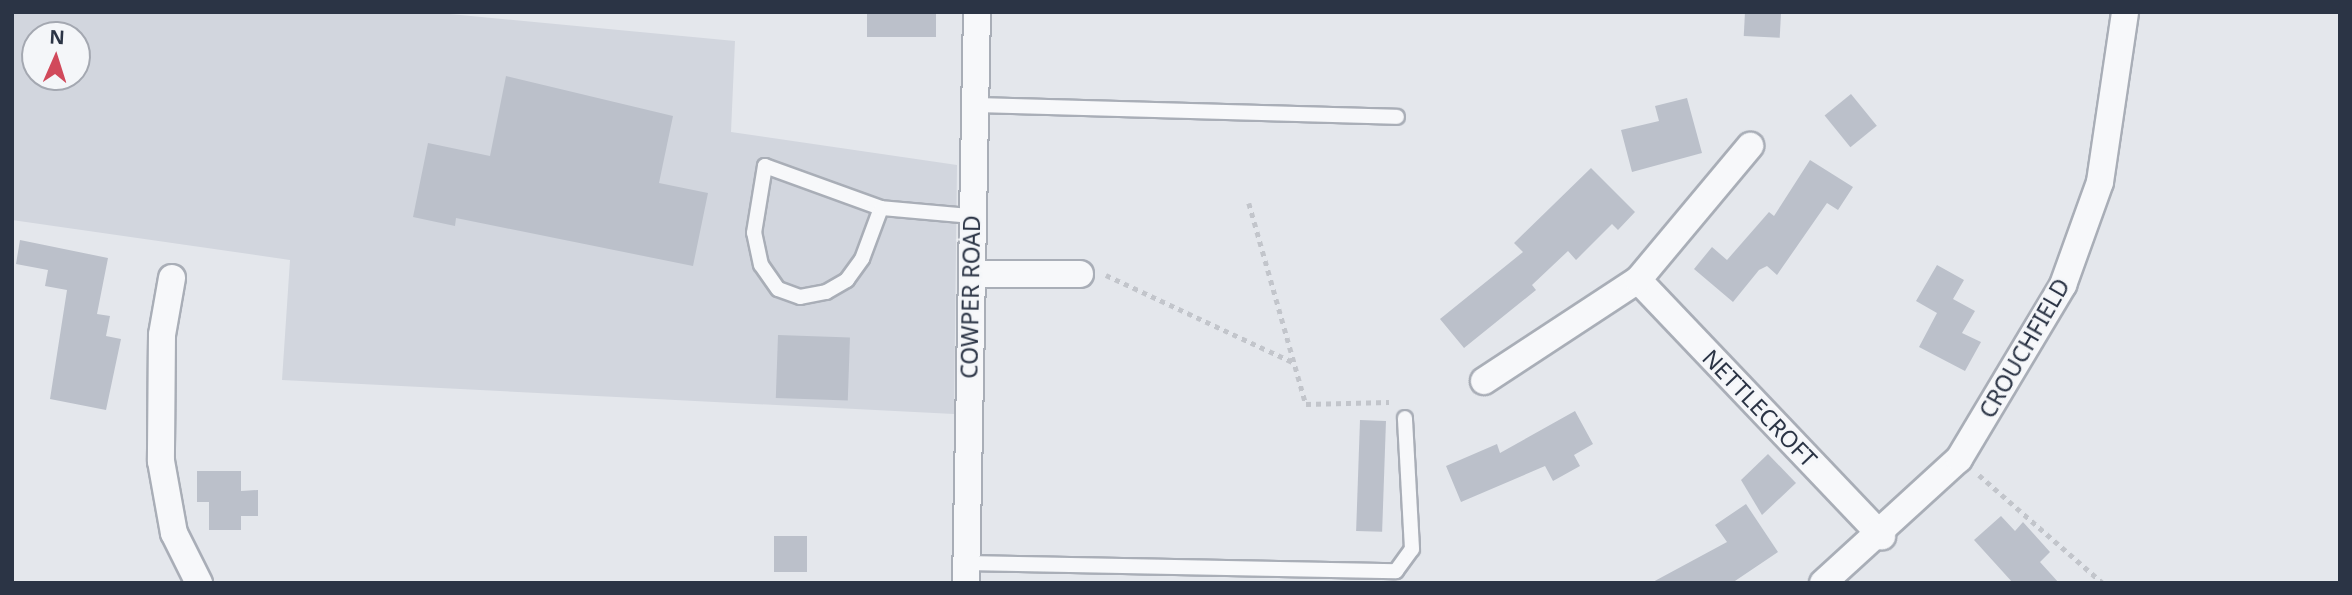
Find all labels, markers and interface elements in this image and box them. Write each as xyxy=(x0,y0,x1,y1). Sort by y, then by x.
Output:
north arrow xyxy=(21,21,91,91)
text: N xyxy=(49,24,65,50)
street label: COWPER ROAD xyxy=(955,215,985,379)
street label: CROUCHFIELD xyxy=(1973,273,2075,423)
street label: NETTLECROFT xyxy=(1697,344,1823,472)

